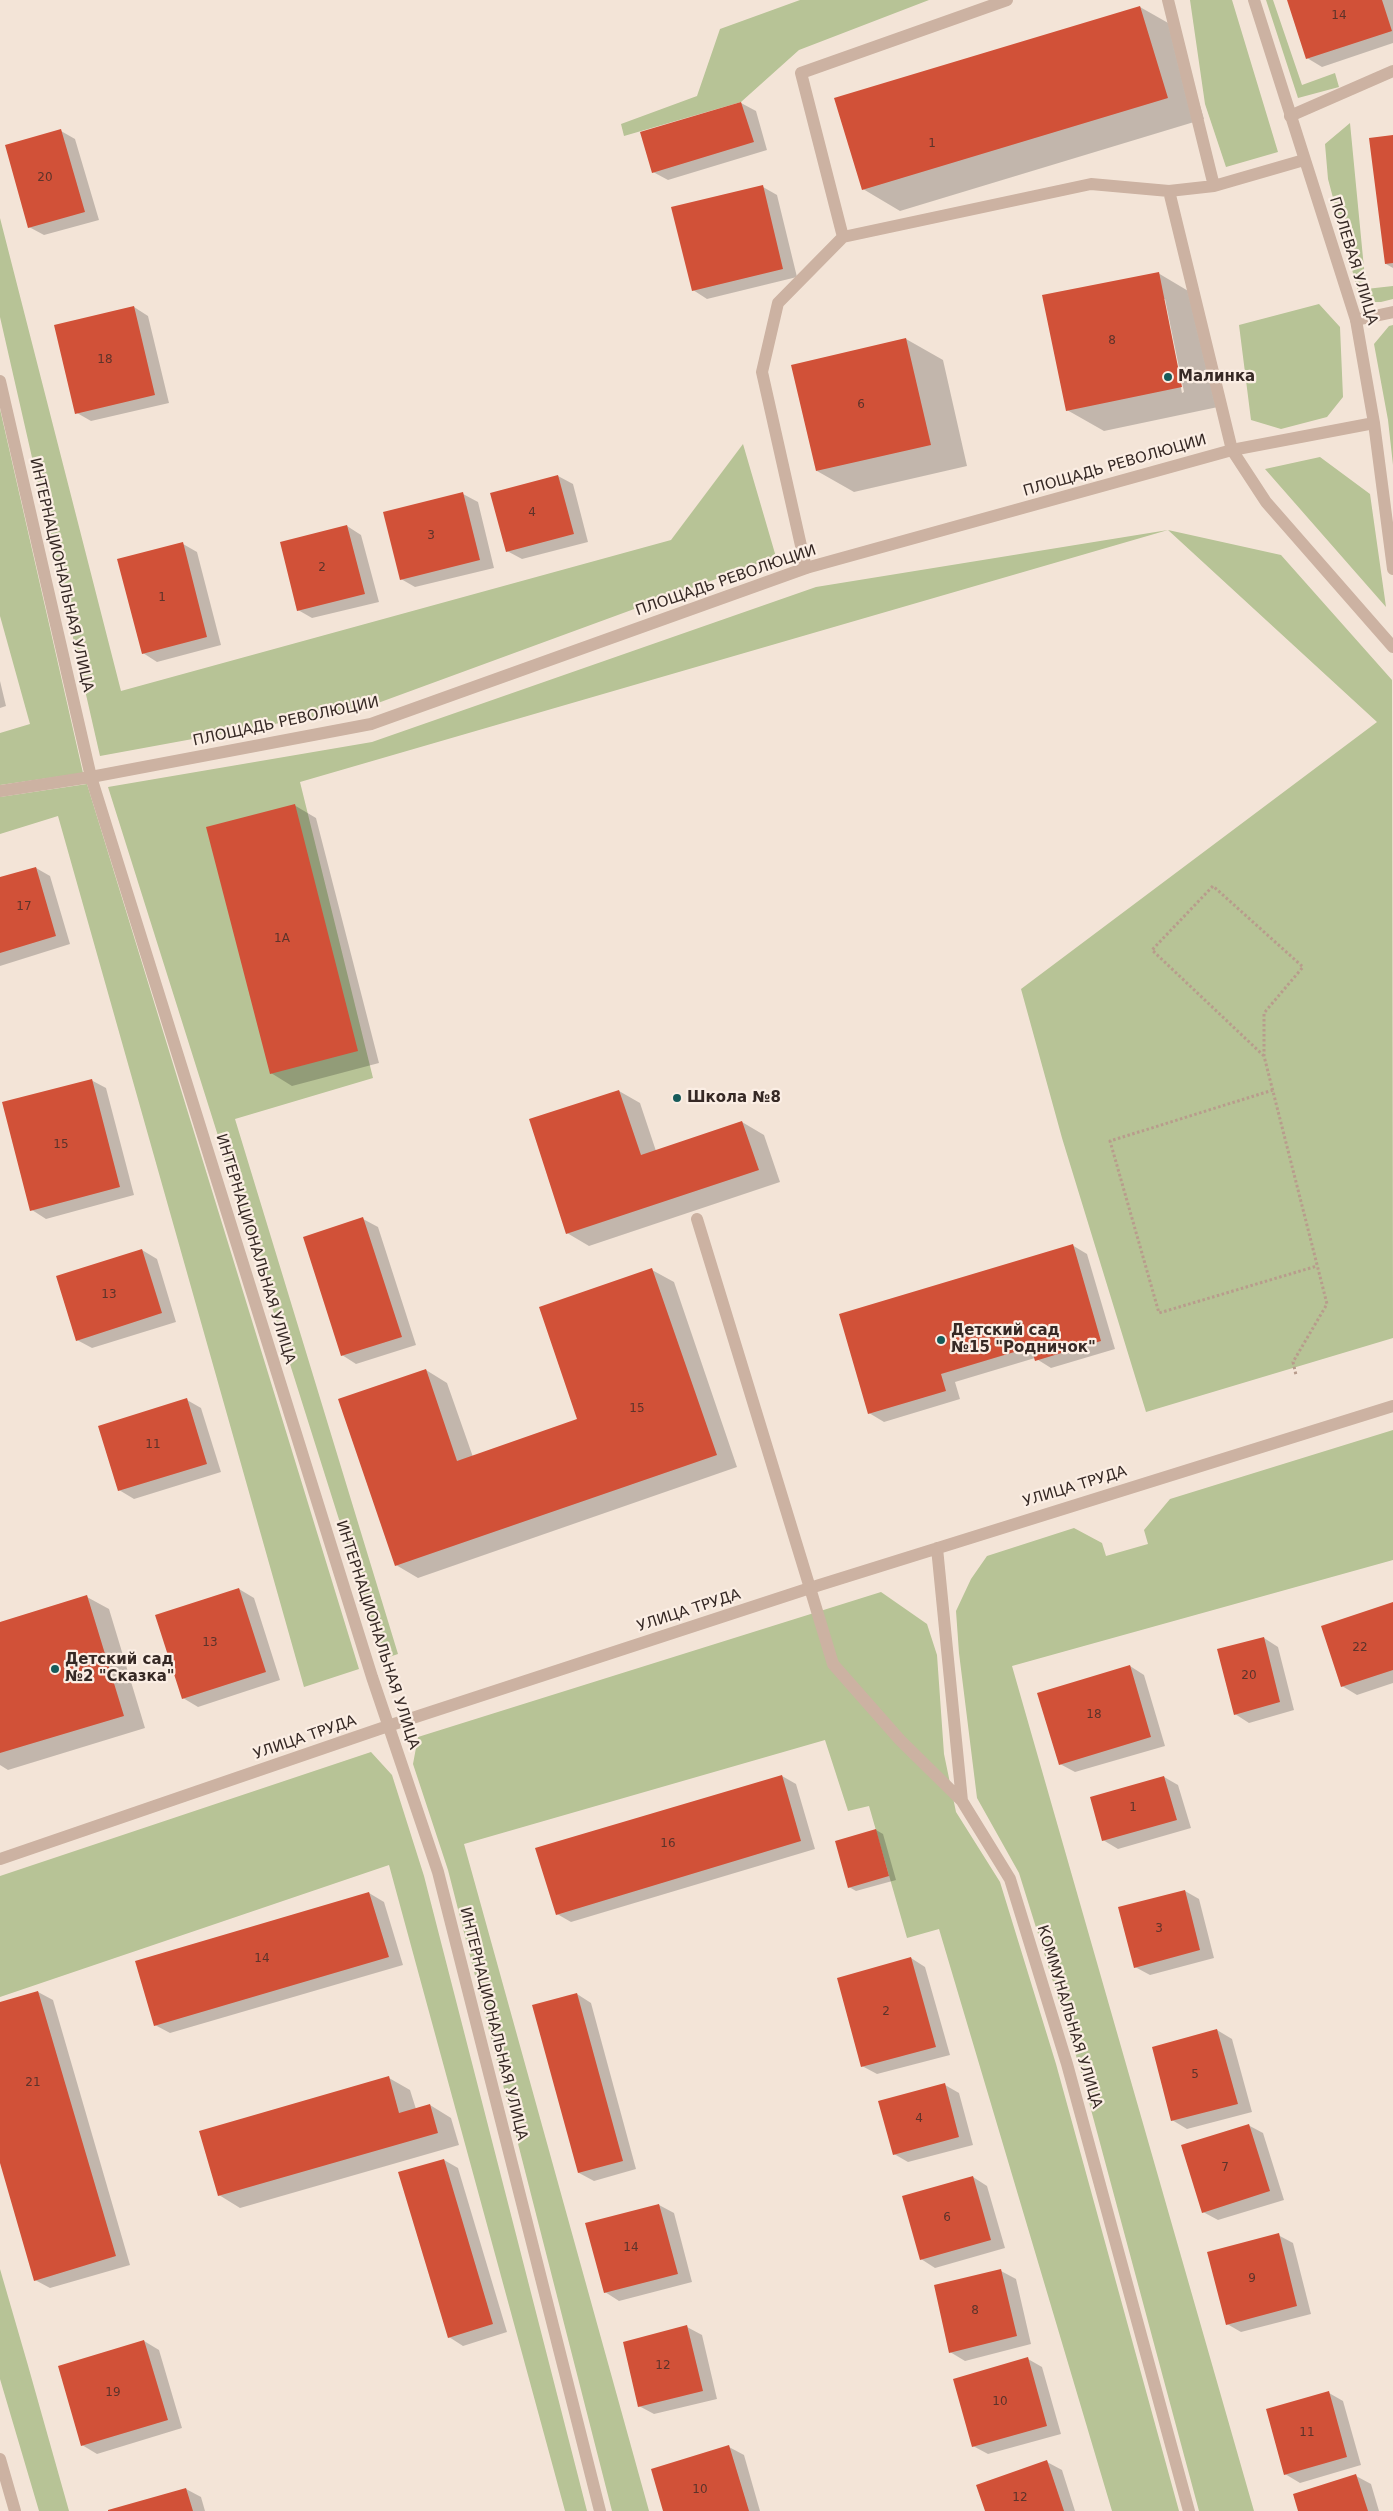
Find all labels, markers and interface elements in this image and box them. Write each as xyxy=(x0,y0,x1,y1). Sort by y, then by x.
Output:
house number: 14 xyxy=(1331,9,1347,23)
house number: 1 xyxy=(928,137,936,151)
house number: 20 xyxy=(37,171,53,185)
street label: ПОЛЕВАЯ УЛИЦА xyxy=(1325,195,1381,327)
house number: 8 xyxy=(1108,334,1116,348)
house number: 18 xyxy=(97,353,113,367)
place label: Малинка xyxy=(1178,368,1255,386)
marker: Малинка xyxy=(1162,371,1174,383)
house number: 6 xyxy=(857,398,865,412)
street label: ПЛОЩАДЬ РЕВОЛЮЦИИ xyxy=(1021,431,1209,501)
street label: ИНТЕРНАЦИОНАЛЬНАЯ УЛИЦА xyxy=(25,456,97,694)
house number: 4 xyxy=(528,506,536,520)
house number: 3 xyxy=(427,529,435,543)
street label: ПЛОЩАДЬ РЕВОЛЮЦИИ xyxy=(633,542,819,620)
house number: 2 xyxy=(318,561,326,575)
house number: 1 xyxy=(158,591,166,605)
street label: ПЛОЩАДЬ РЕВОЛЮЦИИ xyxy=(191,693,381,751)
house number: 17 xyxy=(16,900,32,914)
house number: 1А xyxy=(274,932,290,946)
place label: Школа №8 xyxy=(687,1089,781,1107)
marker: Школа №8 xyxy=(671,1092,683,1104)
street label: ИНТЕРНАЦИОНАЛЬНАЯ УЛИЦА xyxy=(211,1132,299,1366)
house number: 15 xyxy=(53,1138,69,1152)
house number: 13 xyxy=(101,1288,117,1302)
place label: Детский сад №15 "Родничок" xyxy=(951,1322,1096,1357)
marker: Детский сад №15 "Родничок" xyxy=(935,1334,947,1346)
house number: 15 xyxy=(629,1402,645,1416)
house number: 11 xyxy=(145,1438,161,1452)
street label: УЛИЦА ТРУДА xyxy=(1021,1463,1129,1511)
street label: ИНТЕРНАЦИОНАЛЬНАЯ УЛИЦА xyxy=(331,1518,423,1752)
street label: УЛИЦА ТРУДА xyxy=(635,1586,743,1636)
house number: 13 xyxy=(202,1636,218,1650)
house number: 22 xyxy=(1352,1641,1368,1655)
place label: Детский сад №2 "Сказка" xyxy=(65,1651,175,1686)
marker: Детский сад №2 "Сказка" xyxy=(49,1663,61,1675)
house number: 20 xyxy=(1241,1669,1257,1683)
house number: 18 xyxy=(1086,1708,1102,1722)
street label: УЛИЦА ТРУДА xyxy=(251,1712,359,1764)
house number: 1 xyxy=(1129,1801,1137,1815)
house number: 16 xyxy=(660,1837,676,1851)
street label: ИНТЕРНАЦИОНАЛЬНАЯ УЛИЦА xyxy=(455,1905,531,2143)
house number: 3 xyxy=(1155,1922,1163,1936)
street label: КОММУНАЛЬНАЯ УЛИЦА xyxy=(1032,1923,1106,2111)
house number: 14 xyxy=(254,1952,270,1966)
house number: 2 xyxy=(882,2005,890,2019)
house number: 5 xyxy=(1191,2068,1199,2082)
house number: 21 xyxy=(25,2076,41,2090)
house number: 4 xyxy=(915,2112,923,2126)
house number: 7 xyxy=(1221,2161,1229,2175)
house number: 6 xyxy=(943,2211,951,2225)
house number: 14 xyxy=(623,2241,639,2255)
house number: 9 xyxy=(1248,2272,1256,2286)
house number: 8 xyxy=(971,2304,979,2318)
house number: 12 xyxy=(655,2359,671,2373)
house number: 19 xyxy=(105,2386,121,2400)
house number: 10 xyxy=(992,2395,1008,2409)
house number: 11 xyxy=(1299,2426,1315,2440)
house number: 10 xyxy=(692,2483,708,2497)
house number: 12 xyxy=(1012,2491,1028,2505)

